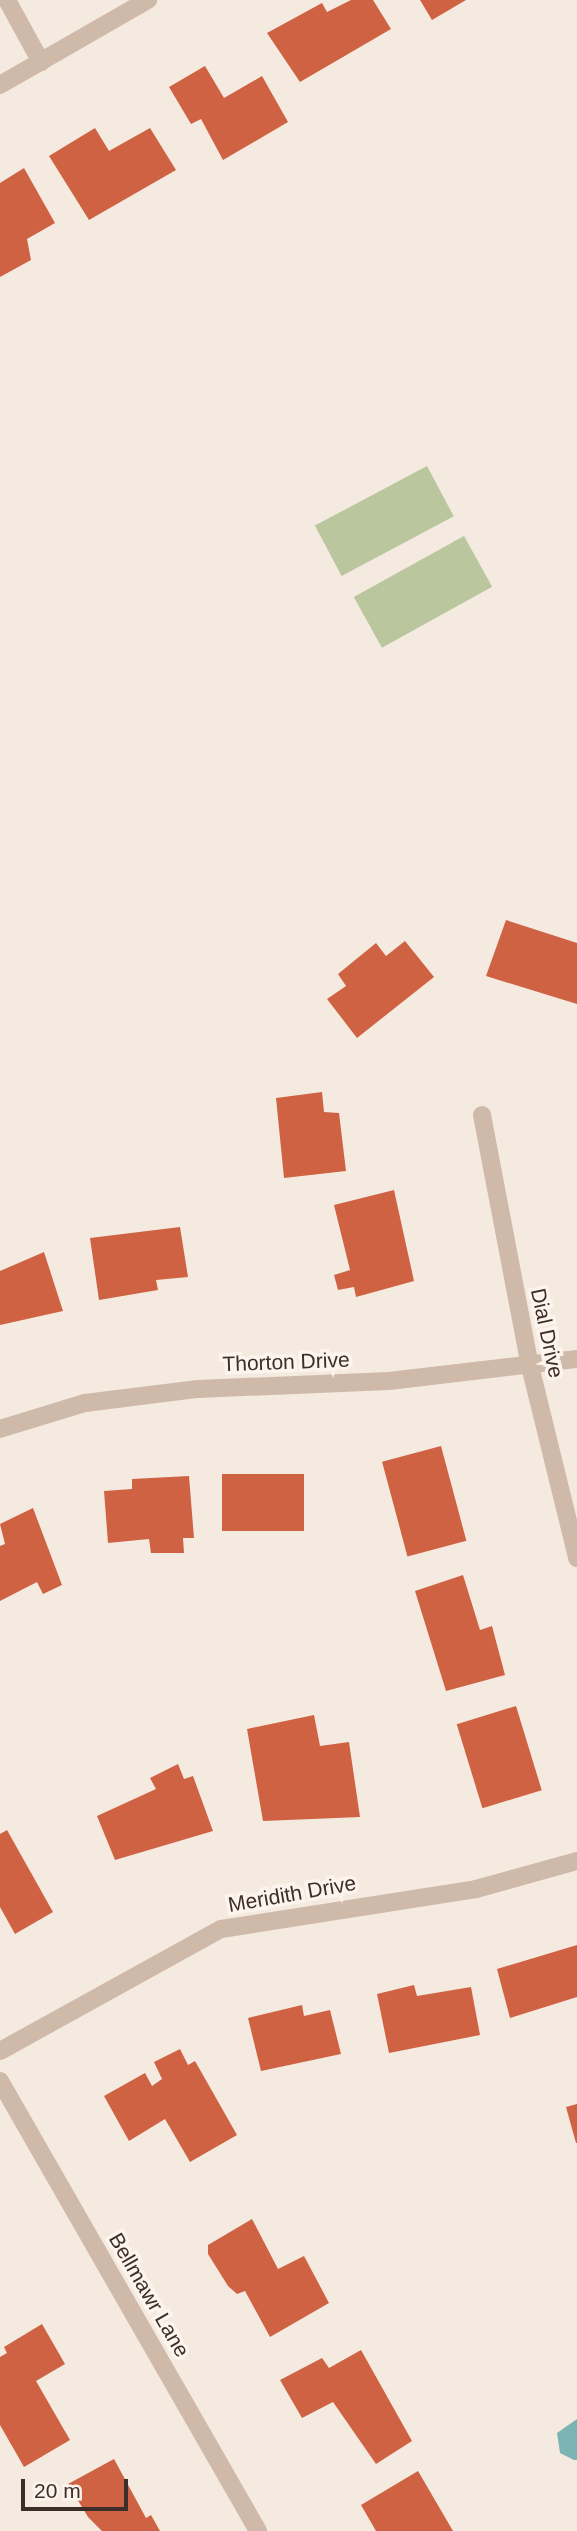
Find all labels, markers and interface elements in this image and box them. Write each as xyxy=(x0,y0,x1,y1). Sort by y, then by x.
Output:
street label: Dial Drive xyxy=(525,1286,569,1380)
street label: Thorton Drive xyxy=(222,1347,350,1377)
street label: Meridith Drive xyxy=(226,1870,358,1918)
street label: Bellmawr Lane xyxy=(103,2229,195,2361)
scale bar xyxy=(24,2464,131,2508)
text: 20 m xyxy=(34,2479,81,2502)

